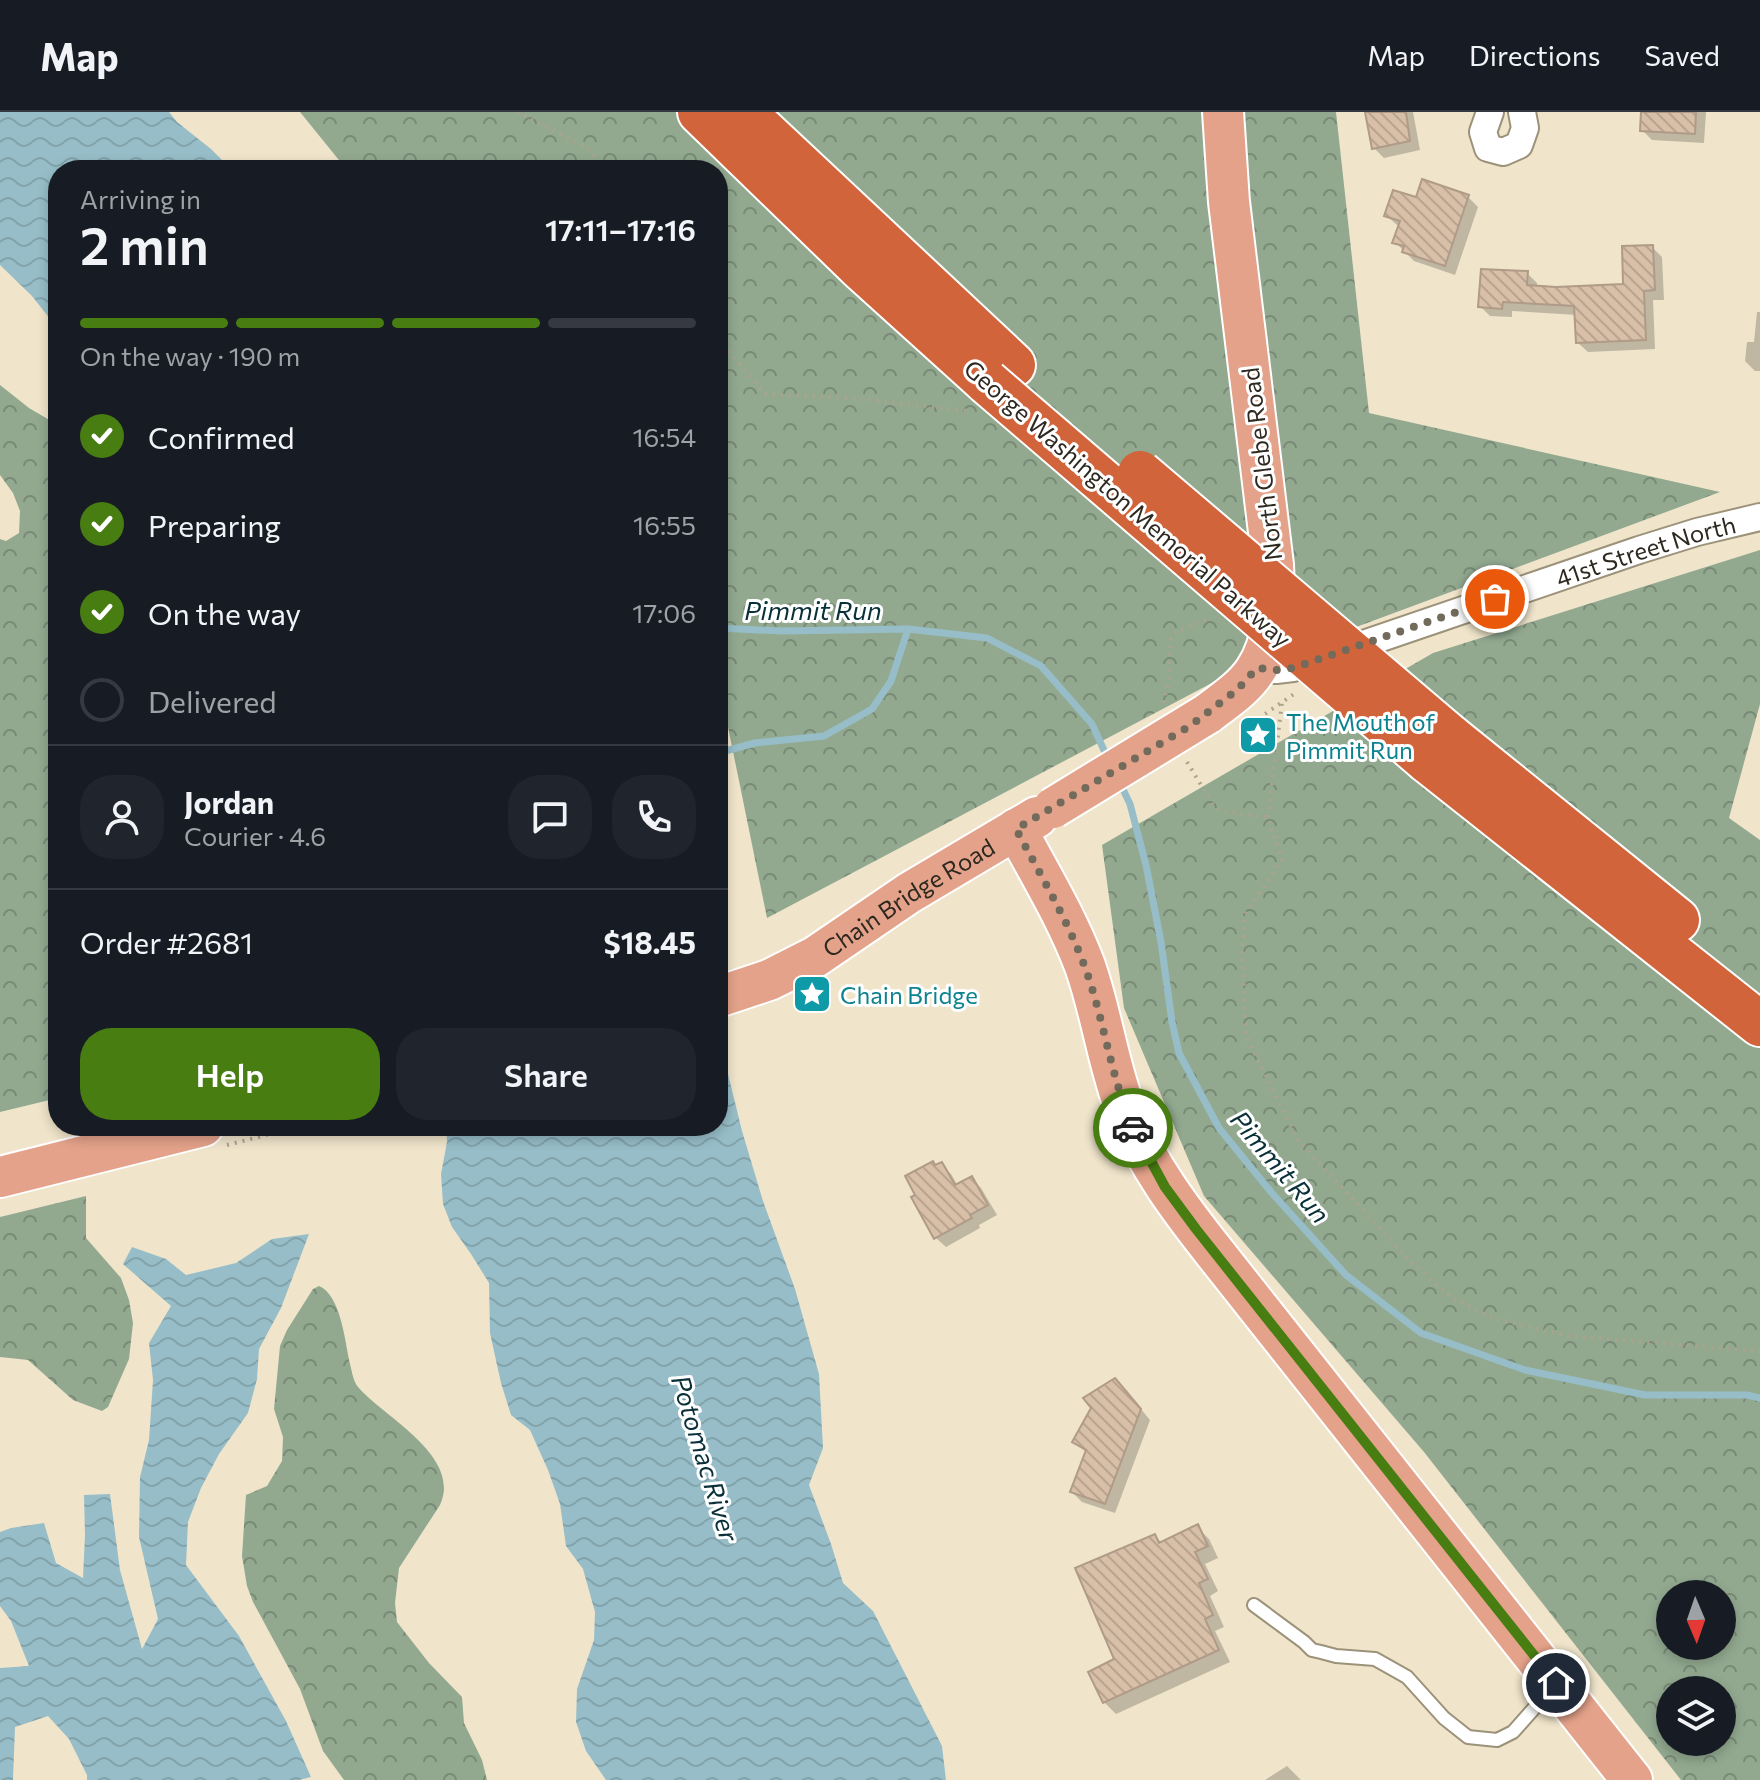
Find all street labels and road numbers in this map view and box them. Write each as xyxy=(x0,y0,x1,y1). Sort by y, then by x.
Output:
street label: George Washington Memorial Parkway xyxy=(959,353,1297,653)
street label: North Glebe Road xyxy=(1235,366,1287,562)
street label: 41st Street North xyxy=(1552,509,1738,592)
street label: Chain Bridge Road xyxy=(816,831,999,963)

